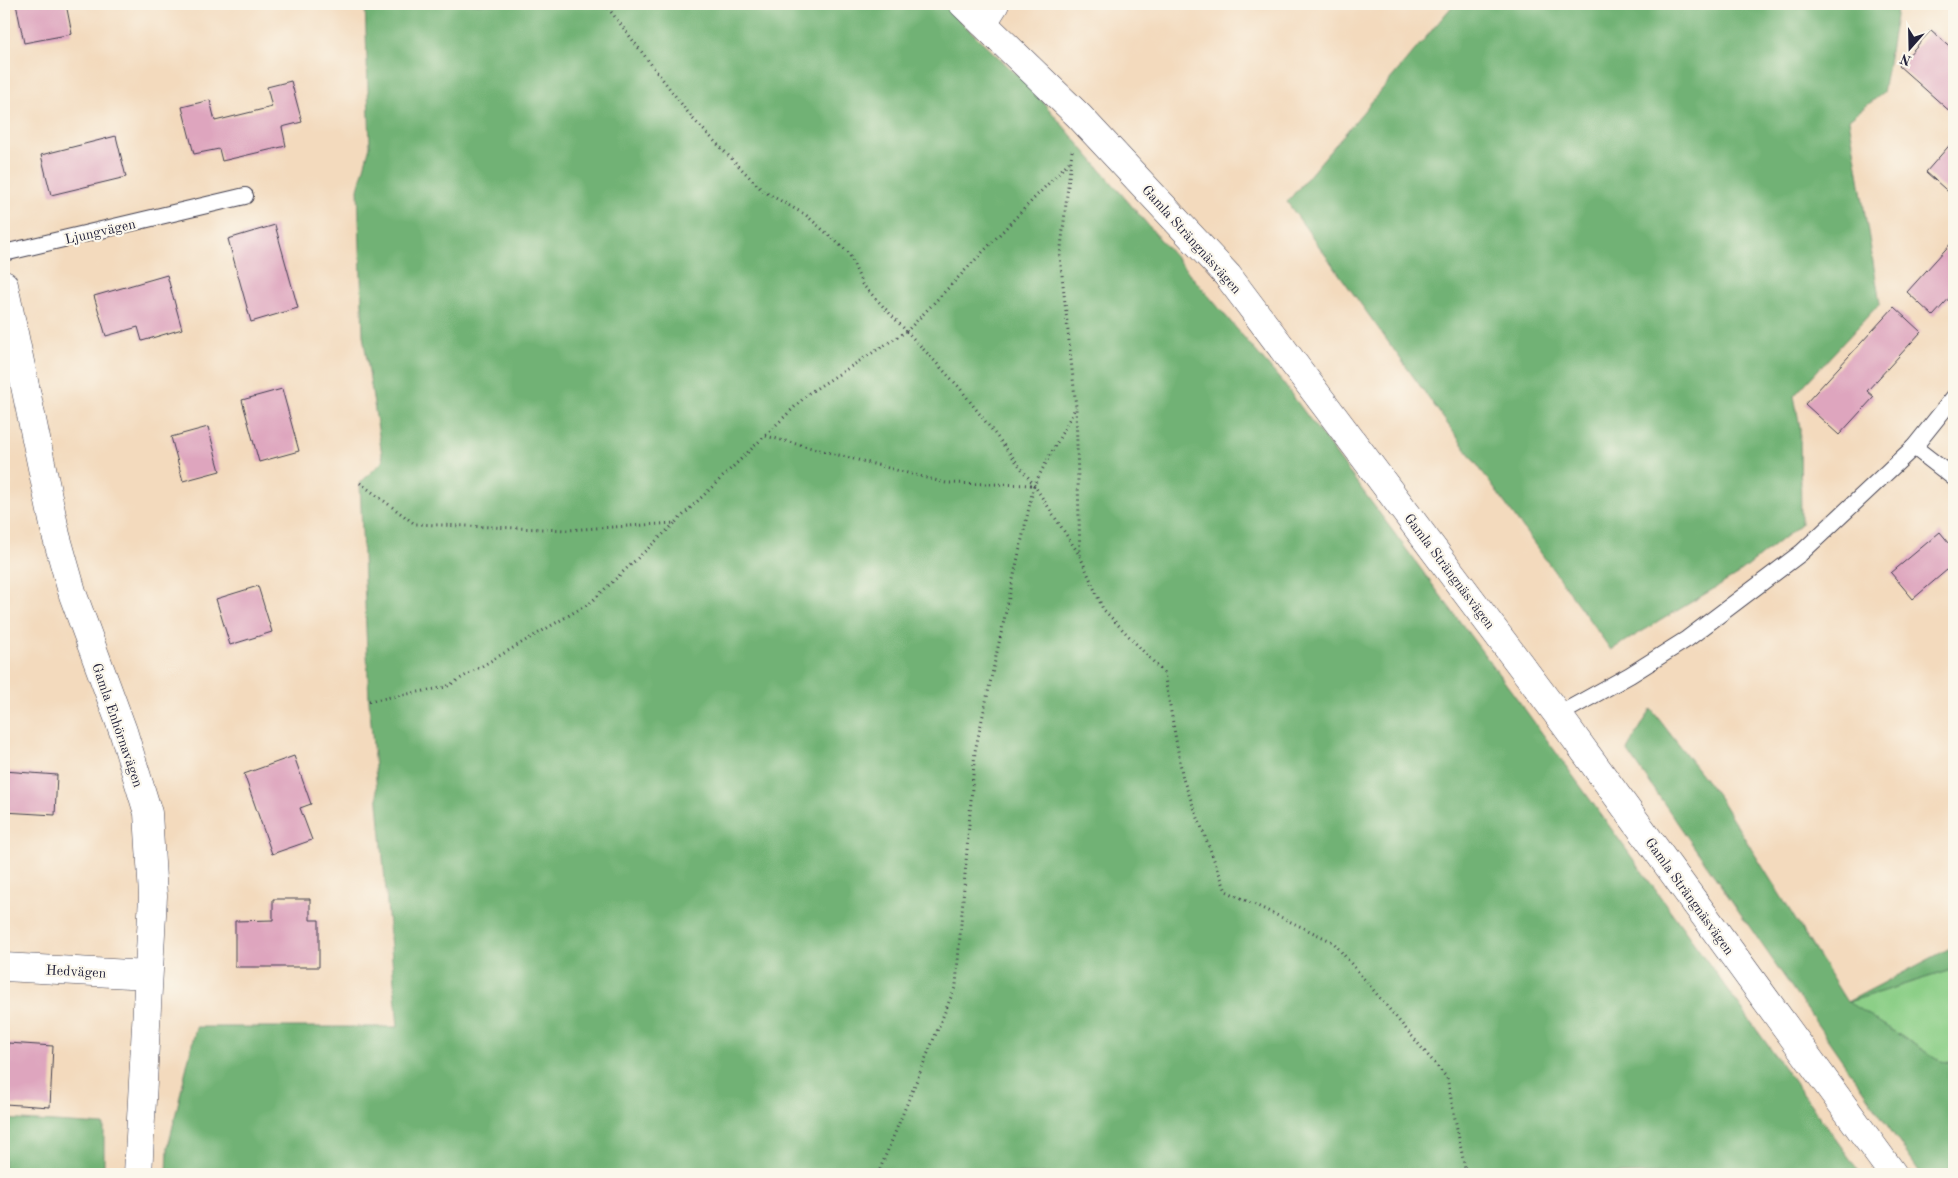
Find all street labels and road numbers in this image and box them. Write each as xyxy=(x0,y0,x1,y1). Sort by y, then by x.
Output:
street label: Gamla Strängnäsvägen xyxy=(1139,183,1244,297)
street label: Ljungvägen xyxy=(63,217,137,247)
street label: Gamla Strängnäsvägen xyxy=(1401,511,1497,632)
street label: Gamla Enhörnavägen xyxy=(89,662,145,790)
street label: Gamla Strängnäsvägen xyxy=(1642,836,1736,958)
street label: Hedvägen xyxy=(45,963,107,981)

